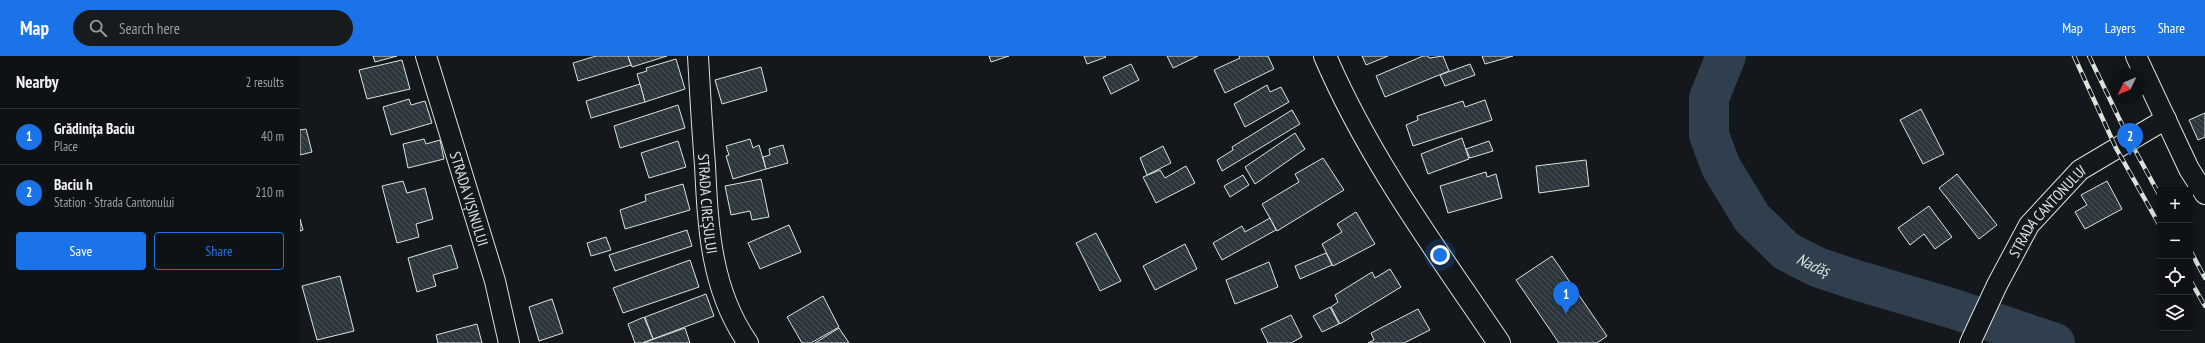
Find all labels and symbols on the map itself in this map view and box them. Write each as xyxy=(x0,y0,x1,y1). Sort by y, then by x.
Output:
north arrow xyxy=(2109,68,2145,104)
pin: 2 xyxy=(2117,123,2143,156)
street label: STRADA VIȘINULUI xyxy=(446,149,493,248)
street label: STRADA CIREȘULUI xyxy=(695,153,722,255)
street label: STRADA CANTONULUI xyxy=(2004,160,2088,260)
your location xyxy=(1430,245,1450,265)
water label: Nadăș xyxy=(1793,248,1833,281)
pin: 1 xyxy=(1553,281,1579,314)

